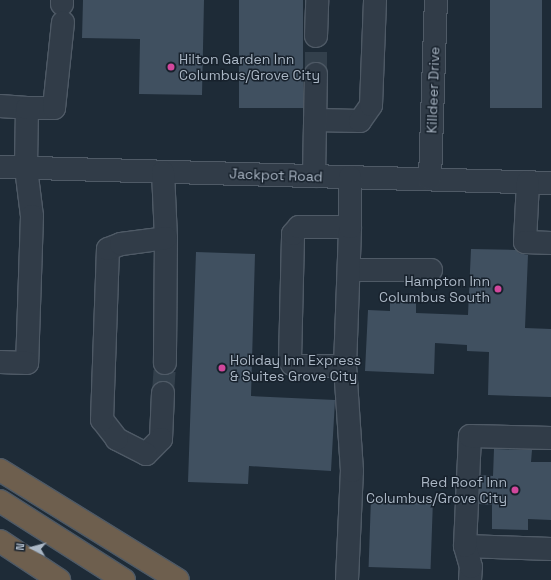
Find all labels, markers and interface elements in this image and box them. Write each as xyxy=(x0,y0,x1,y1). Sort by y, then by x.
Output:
street label: Killdeer Drive xyxy=(423,46,443,134)
place label: Hilton Garden Inn Columbus/Grove City xyxy=(179,51,320,84)
marker: Hilton Garden Inn Columbus/Grove City xyxy=(166,62,176,72)
street label: Jackpot Road xyxy=(229,165,323,185)
place label: Hampton Inn Columbus South xyxy=(379,273,490,306)
marker: Hampton Inn Columbus South xyxy=(493,284,503,294)
place label: Holiday Inn Express & Suites Grove City xyxy=(230,352,361,384)
marker: Holiday Inn Express & Suites Grove City xyxy=(217,363,227,373)
place label: Red Roof Inn Columbus/Grove City xyxy=(366,474,507,506)
marker: Red Roof Inn Columbus/Grove City xyxy=(510,485,520,495)
north arrow xyxy=(12,528,52,568)
text: N xyxy=(13,542,27,551)

